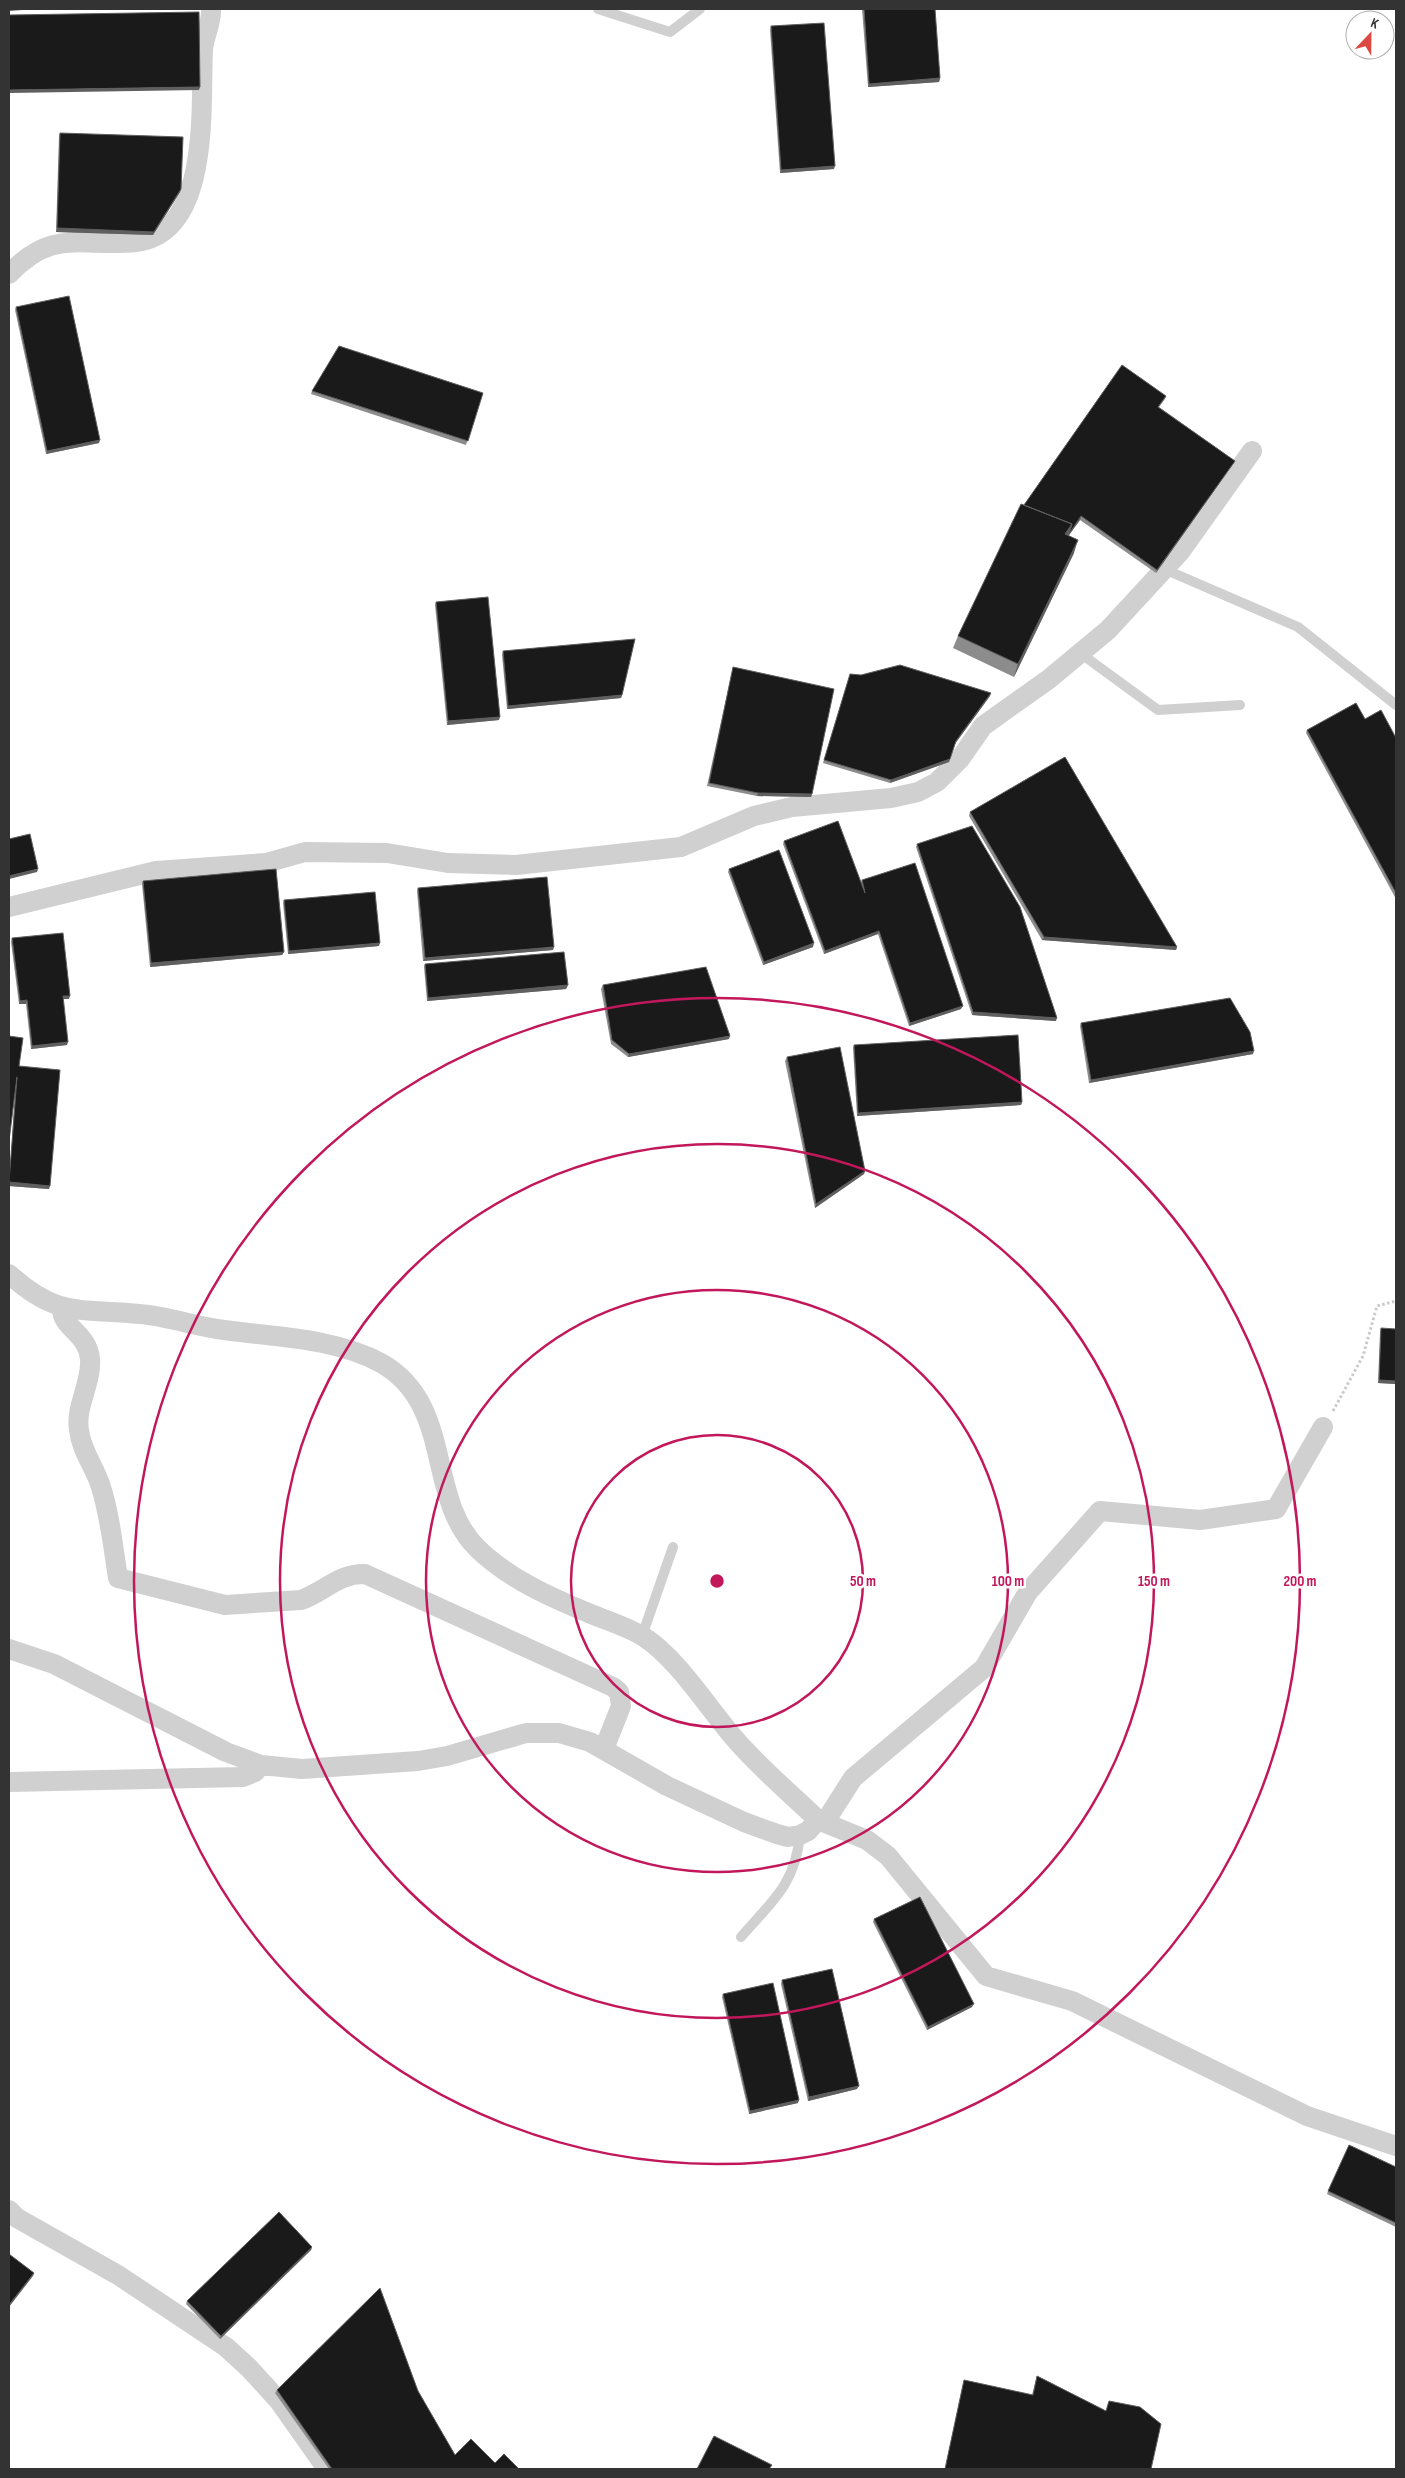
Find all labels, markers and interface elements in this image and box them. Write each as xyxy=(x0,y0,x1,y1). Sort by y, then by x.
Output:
north arrow xyxy=(1345,10,1395,60)
text: K xyxy=(1368,14,1381,33)
centre of rings xyxy=(708,1572,726,1590)
text: 50 m xyxy=(850,1572,876,1591)
text: 100 m xyxy=(992,1572,1024,1591)
text: 150 m xyxy=(1138,1572,1170,1591)
text: 200 m xyxy=(1283,1572,1317,1591)

